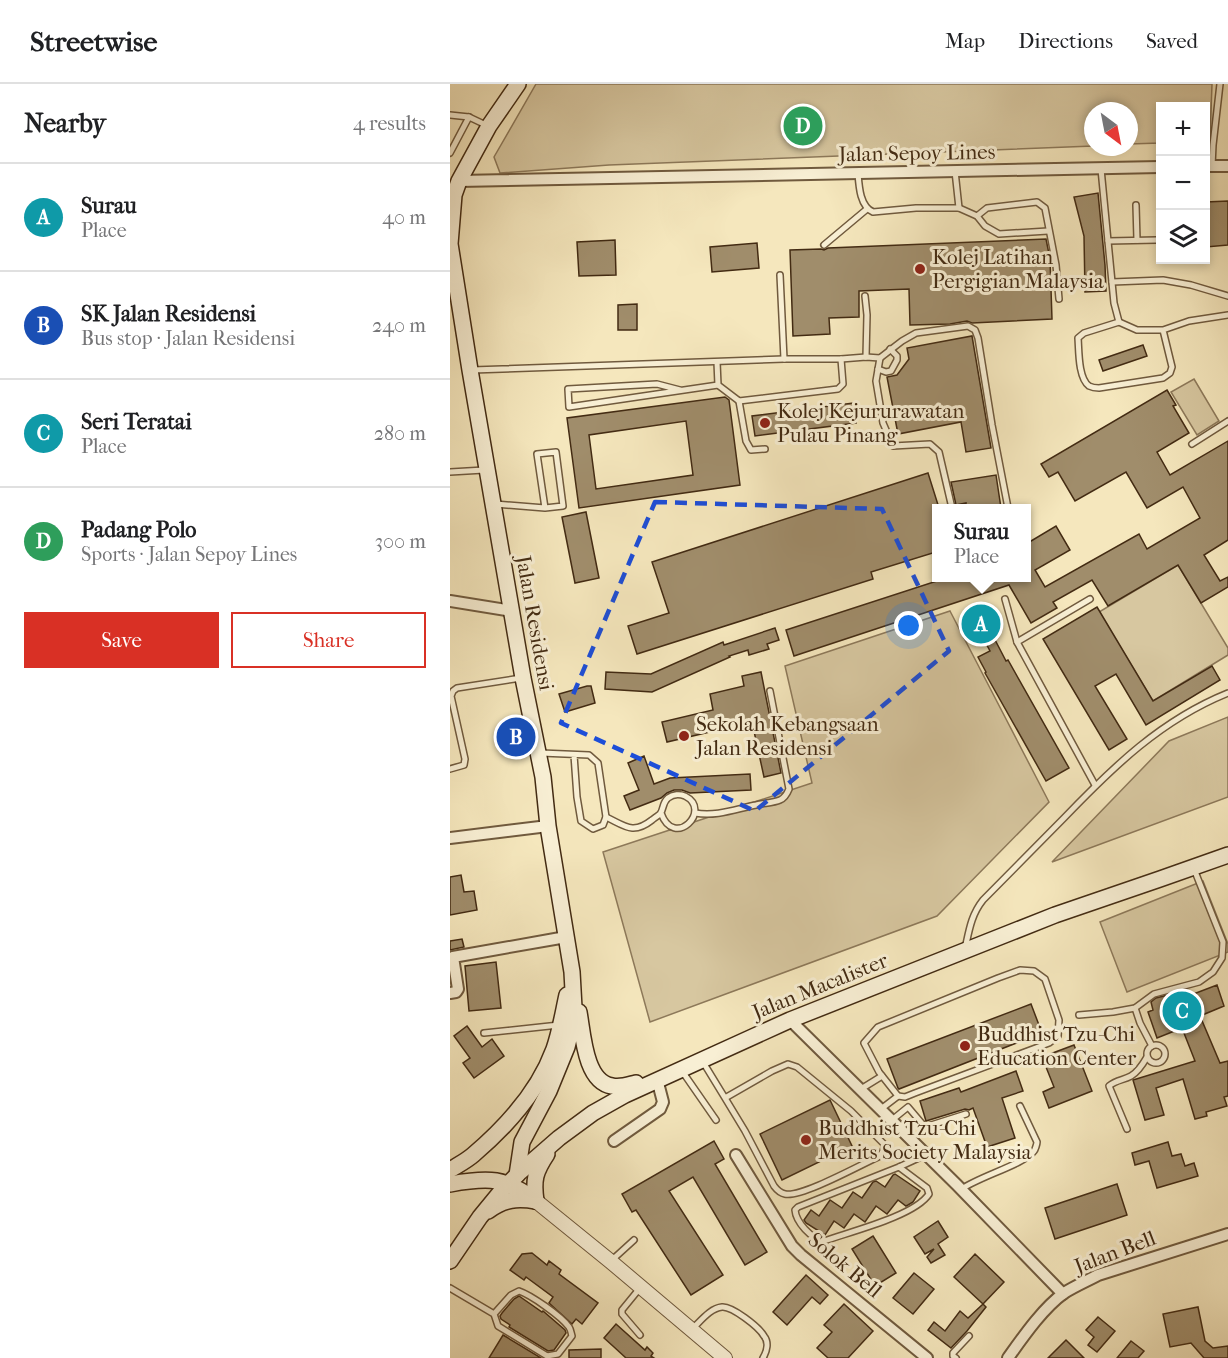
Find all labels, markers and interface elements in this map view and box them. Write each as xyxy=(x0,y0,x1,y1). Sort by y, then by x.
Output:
text: Streetwise xyxy=(30,25,157,58)
text: Map xyxy=(945,29,985,53)
text: Directions xyxy=(1018,29,1113,53)
text: Saved xyxy=(1146,29,1198,53)
north arrow xyxy=(1084,102,1138,156)
map controls xyxy=(1156,102,1210,264)
button: + xyxy=(1156,102,1210,156)
pin: D xyxy=(784,104,822,148)
text: Nearby xyxy=(24,108,106,139)
text: 4 results xyxy=(353,112,426,135)
street label: Jalan Sepoy Lines xyxy=(836,140,996,166)
button: − xyxy=(1156,156,1210,210)
text: Surau xyxy=(81,193,137,219)
text: A xyxy=(37,206,50,229)
text: 40 m xyxy=(382,206,426,229)
button: layers xyxy=(1156,210,1210,264)
text: Place xyxy=(81,219,127,242)
place label: Kolej Latihan Pergigian Malaysia xyxy=(932,245,1104,293)
marker: Kolej Latihan Pergigian Malaysia xyxy=(913,262,927,276)
text: SK Jalan Residensi xyxy=(81,301,256,327)
text: B xyxy=(37,314,50,337)
text: 240 m xyxy=(372,314,426,337)
text: Bus stop · Jalan Residensi xyxy=(81,327,295,350)
place label: Kolej Kejururawatan Pulau Pinang xyxy=(777,399,964,447)
text: Seri Teratai xyxy=(81,409,192,435)
marker: Kolej Kejururawatan Pulau Pinang xyxy=(758,416,772,430)
text: C xyxy=(37,422,50,445)
text: 280 m xyxy=(374,422,426,445)
text: Place xyxy=(81,435,127,458)
popup xyxy=(932,504,1031,582)
text: Padang Polo xyxy=(81,517,196,543)
text: Surau xyxy=(954,519,1009,545)
text: D xyxy=(36,530,51,553)
text: 300 m xyxy=(375,530,426,553)
text: Sports · Jalan Sepoy Lines xyxy=(81,543,297,566)
text: Place xyxy=(954,545,999,568)
street label: Jalan Residensi xyxy=(511,552,559,692)
pin: A xyxy=(962,602,1000,646)
your location xyxy=(894,611,923,640)
button: Save xyxy=(24,612,219,668)
button: Share xyxy=(231,612,426,668)
place label: Sekolah Kebangsaan Jalan Residensi xyxy=(694,712,879,760)
pin: B xyxy=(496,714,536,760)
marker: Sekolah Kebangsaan Jalan Residensi xyxy=(677,729,691,743)
street label: Jalan Macalister xyxy=(747,948,891,1025)
pin: C xyxy=(1162,988,1202,1034)
place label: Buddhist Tzu-Chi Education Center xyxy=(977,1022,1136,1070)
marker: Buddhist Tzu-Chi Education Center xyxy=(958,1039,972,1053)
place label: Buddhist Tzu-Chi Merits Society Malaysia xyxy=(818,1116,1032,1164)
marker: Buddhist Tzu-Chi Merits Society Malaysia xyxy=(799,1133,813,1147)
street label: Jalan Bell xyxy=(1069,1226,1159,1279)
street label: Solok Bell xyxy=(803,1227,887,1303)

